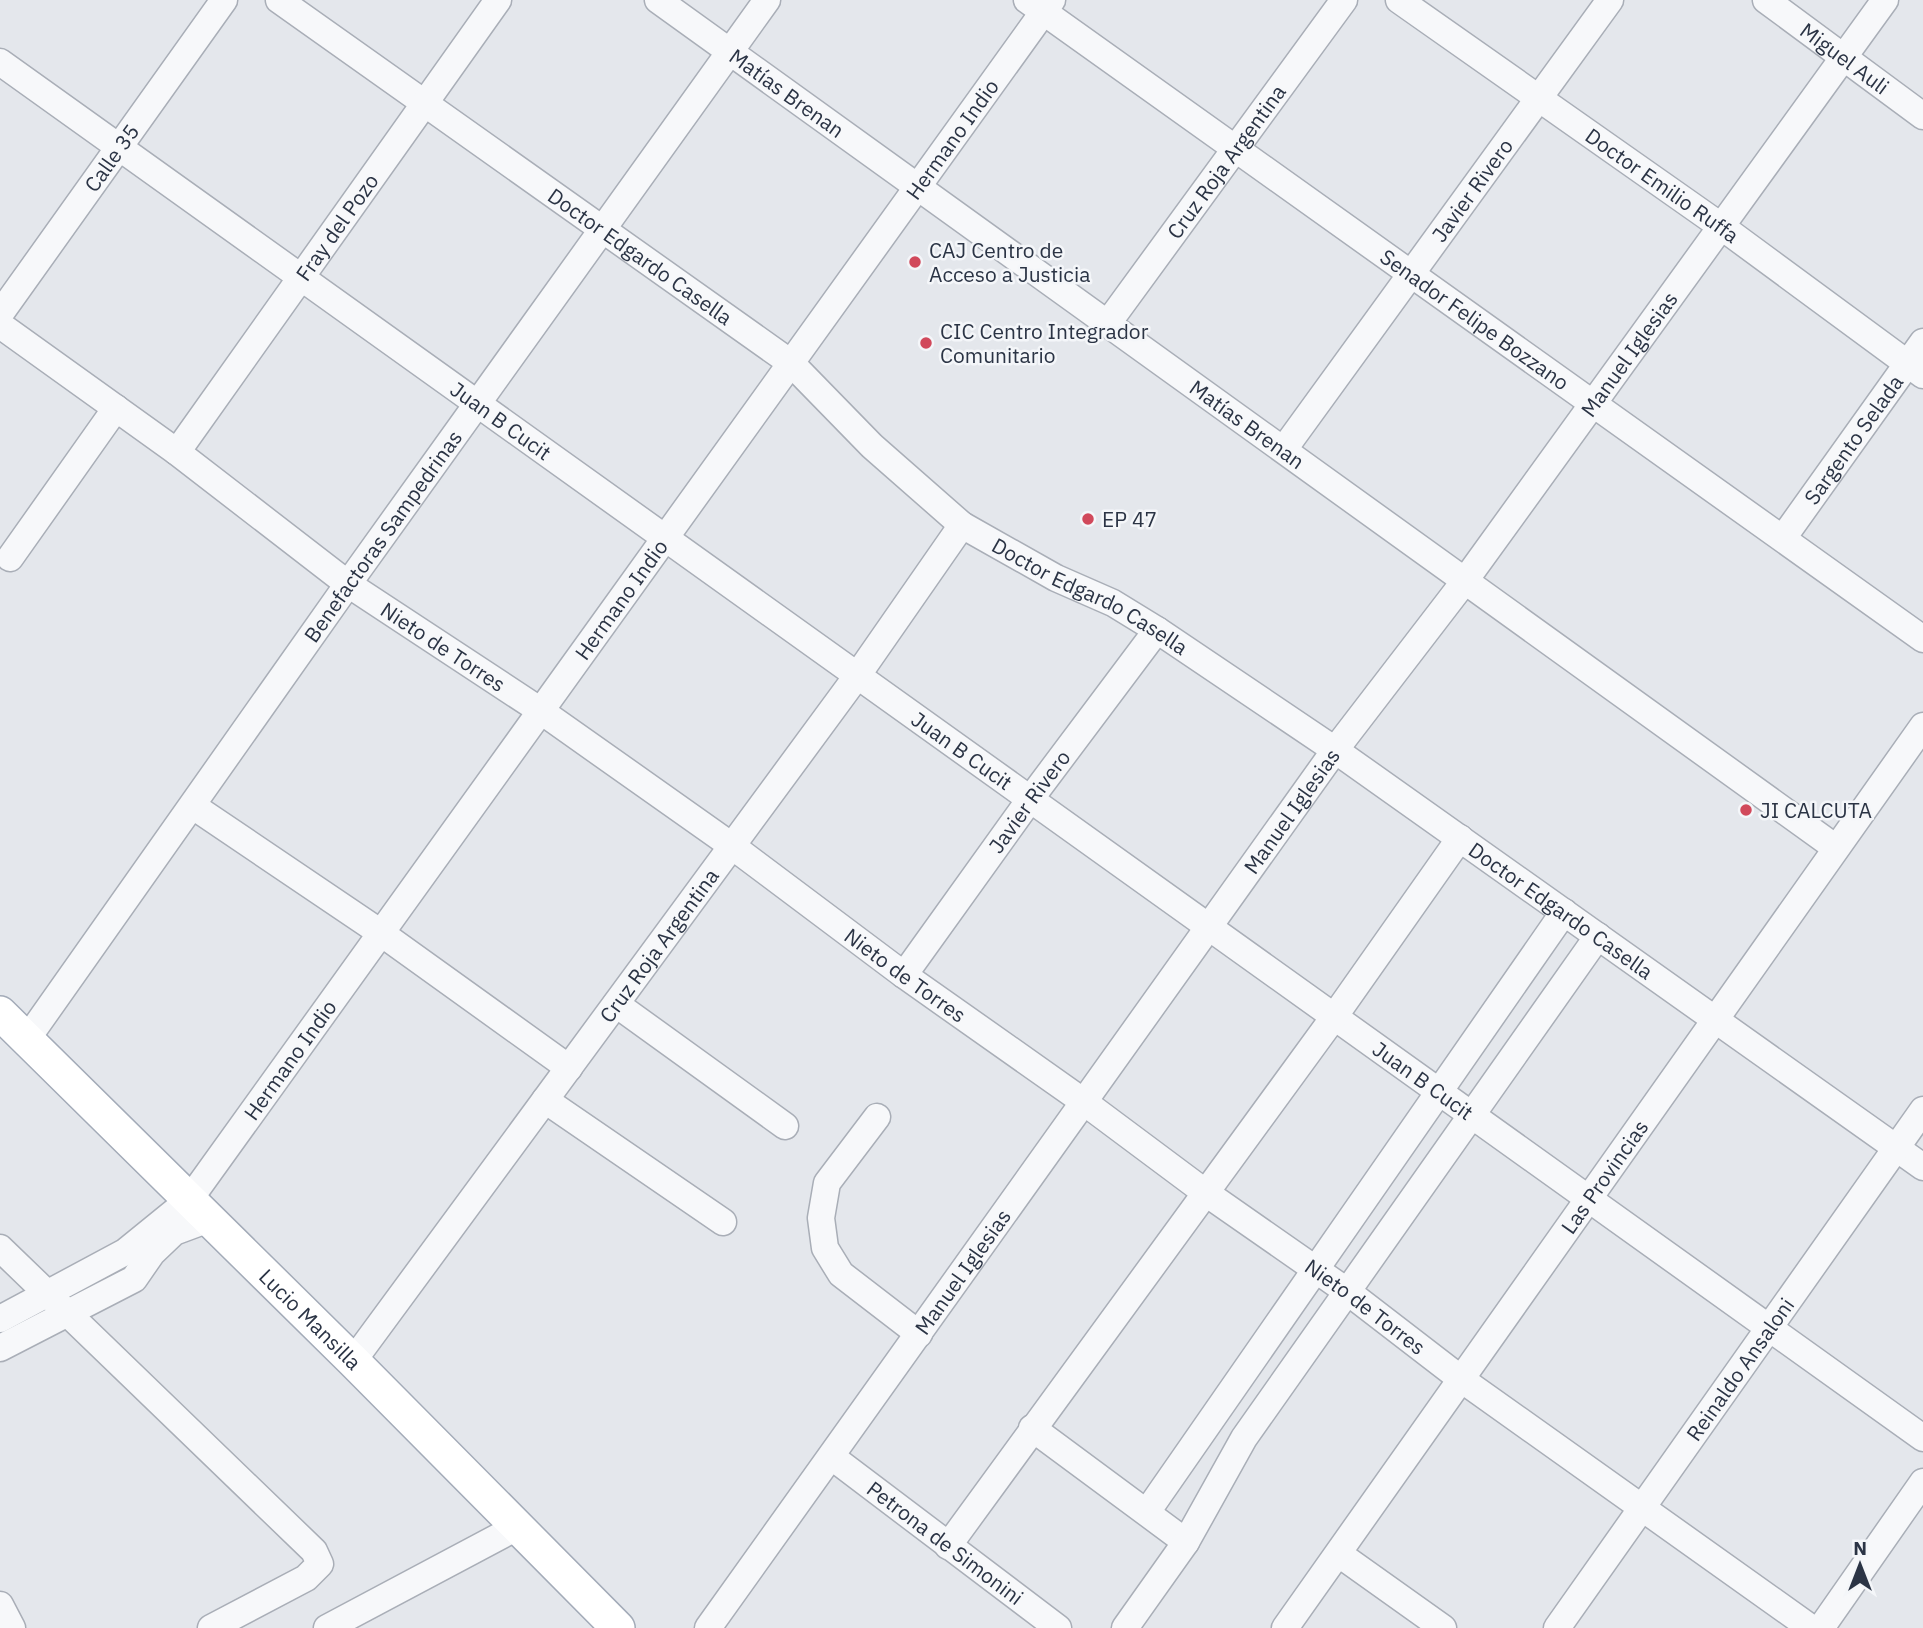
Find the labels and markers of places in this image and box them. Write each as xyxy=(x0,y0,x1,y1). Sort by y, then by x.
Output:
place label: CAJ Centro de Acceso a Justicia xyxy=(929,236,1090,288)
marker: CAJ Centro de Acceso a Justicia xyxy=(907,254,923,270)
place label: CIC Centro Integrador Comunitario xyxy=(940,317,1149,369)
marker: CIC Centro Integrador Comunitario xyxy=(918,335,934,351)
place label: EP 47 xyxy=(1102,505,1157,533)
marker: EP 47 xyxy=(1080,511,1096,527)
place label: JI CALCUTA xyxy=(1760,796,1872,824)
marker: JI CALCUTA xyxy=(1738,802,1754,818)

